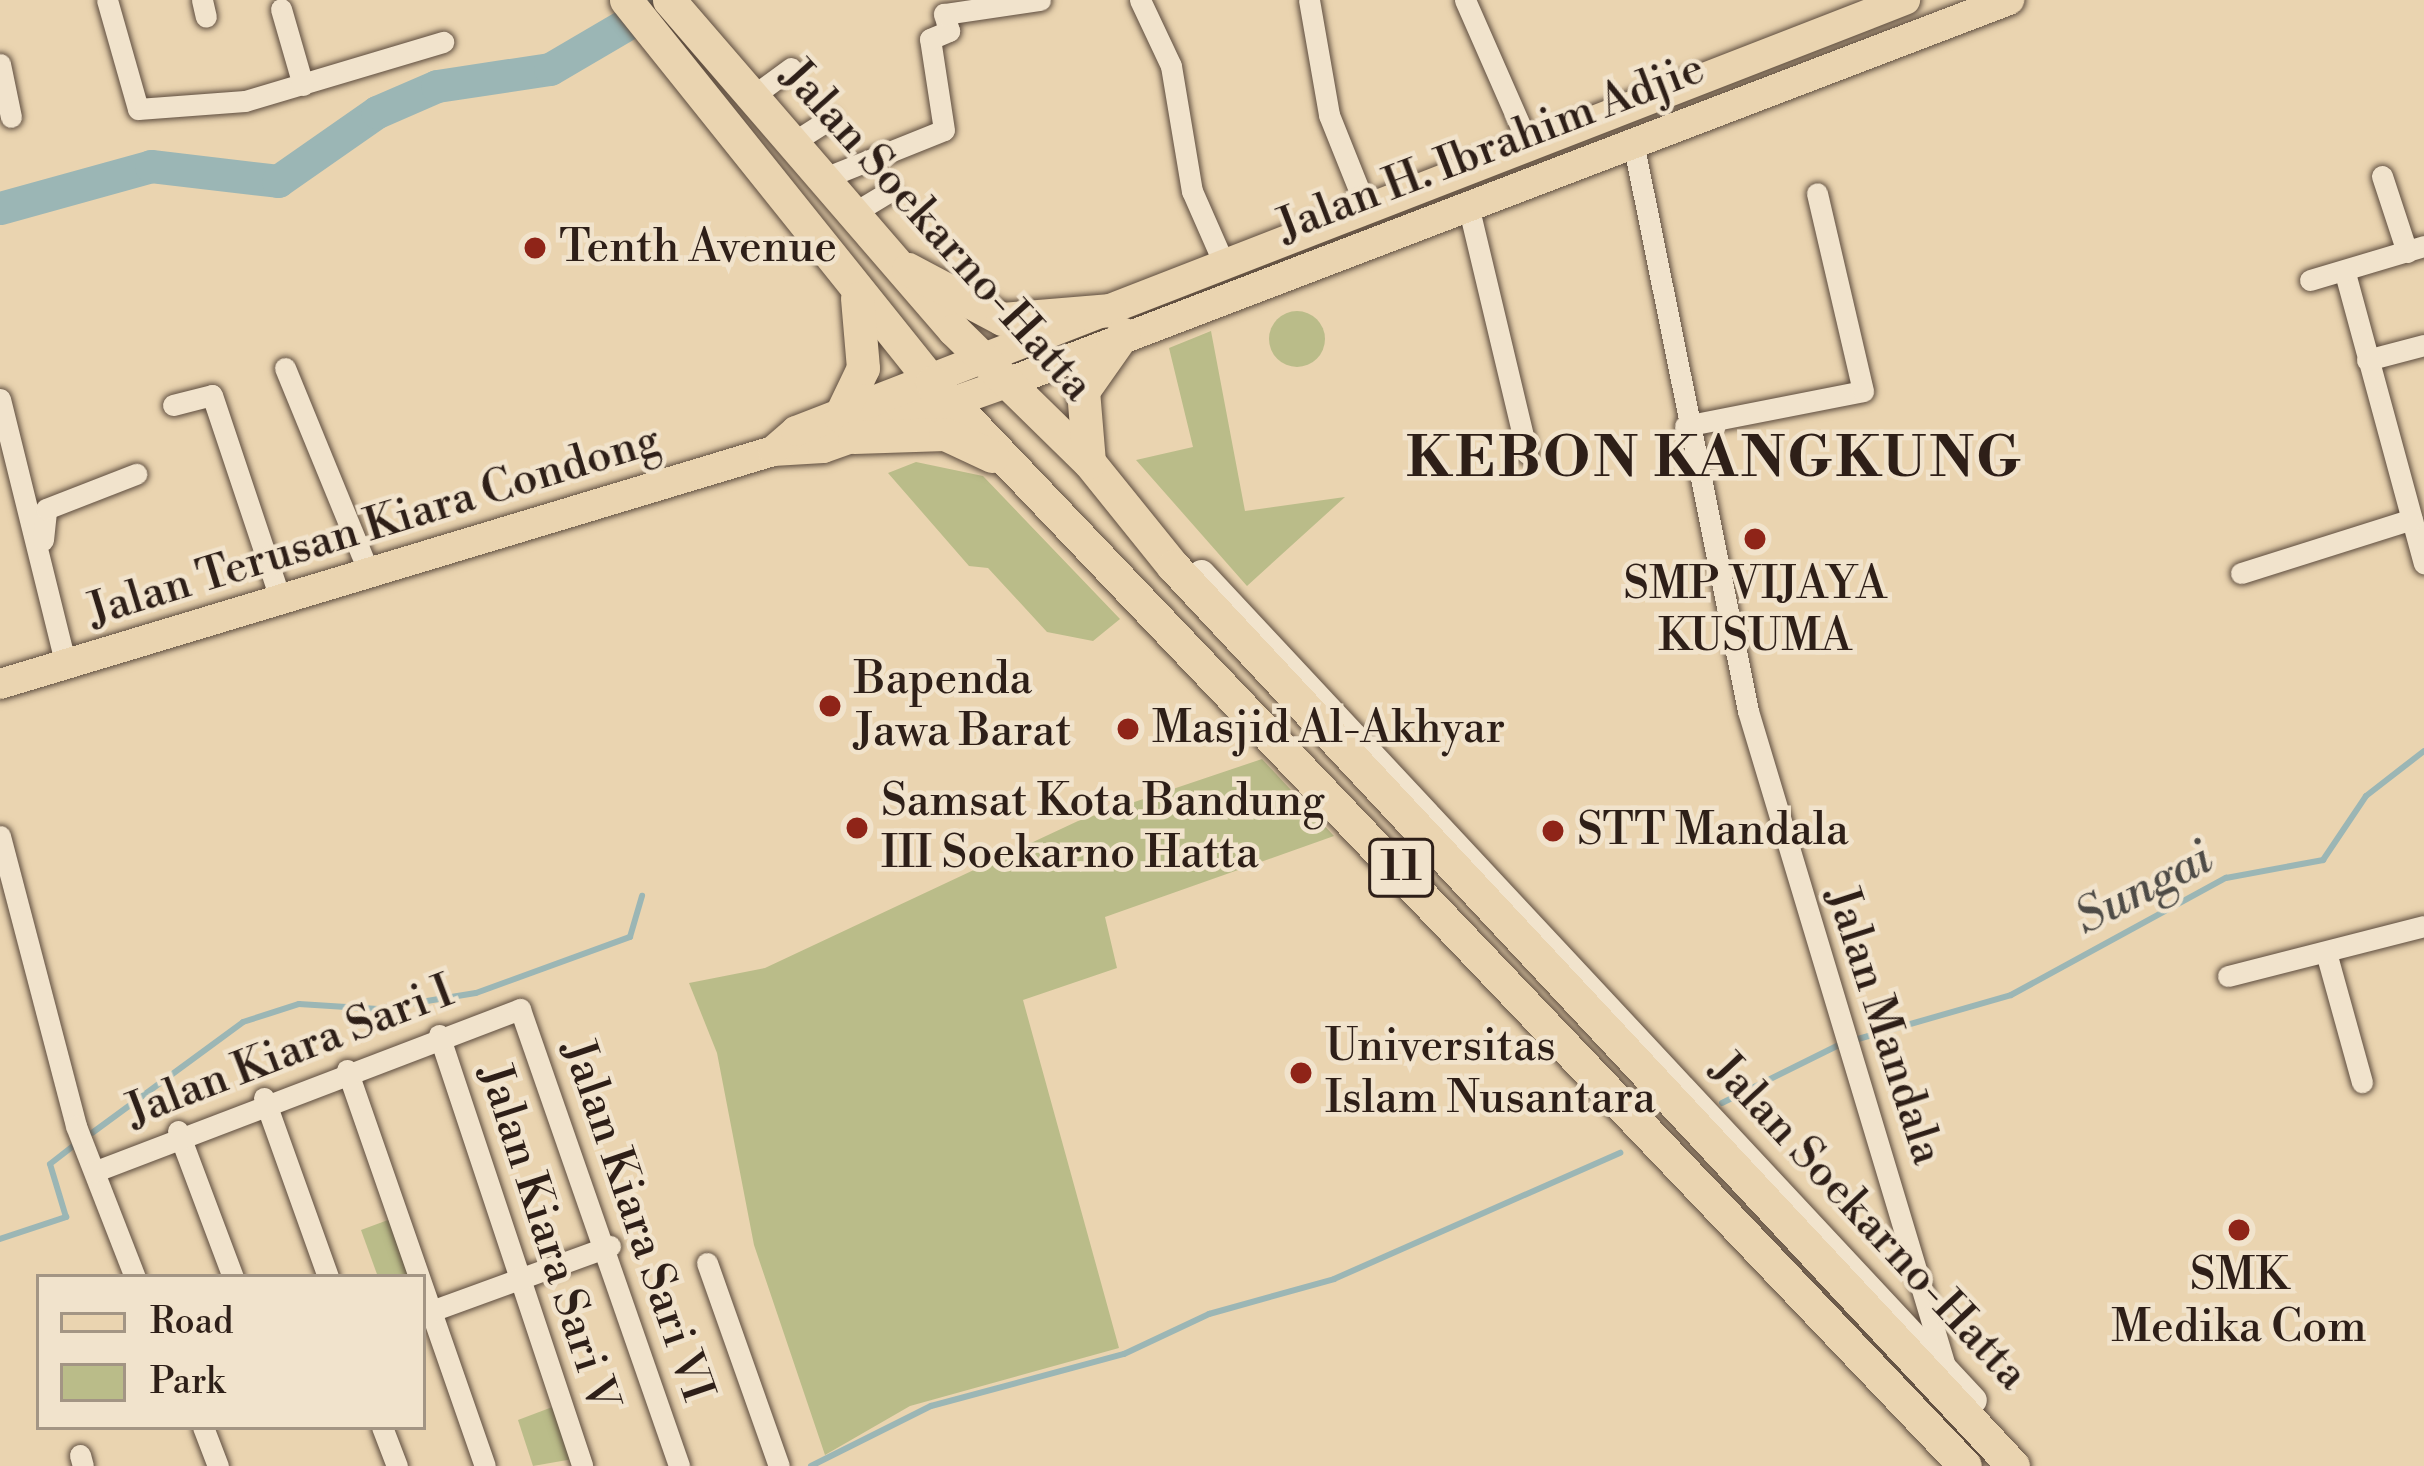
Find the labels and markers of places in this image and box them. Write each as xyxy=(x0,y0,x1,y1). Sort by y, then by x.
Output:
place label: Tenth Avenue xyxy=(559,221,837,275)
marker: Tenth Avenue xyxy=(522,235,548,261)
marker: SMP VIJAYA KUSUMA xyxy=(1742,526,1768,552)
place label: SMP VIJAYA KUSUMA xyxy=(1623,558,1887,664)
place label: Bapenda Jawa Barat xyxy=(854,653,1071,759)
marker: Bapenda Jawa Barat xyxy=(817,693,843,719)
place label: Masjid Al-Akhyar xyxy=(1152,702,1505,756)
marker: Masjid Al-Akhyar xyxy=(1115,716,1141,742)
place label: Samsat Kota Bandung III Soekarno Hatta xyxy=(881,775,1325,881)
place label: STT Mandala xyxy=(1577,804,1849,858)
marker: Samsat Kota Bandung III Soekarno Hatta xyxy=(844,815,870,841)
marker: STT Mandala xyxy=(1540,818,1566,844)
place label: Universitas Islam Nusantara xyxy=(1325,1020,1656,1126)
marker: Universitas Islam Nusantara xyxy=(1288,1060,1314,1086)
marker: SMK Medika Com xyxy=(2226,1217,2252,1243)
place label: SMK Medika Com xyxy=(2111,1249,2367,1355)

